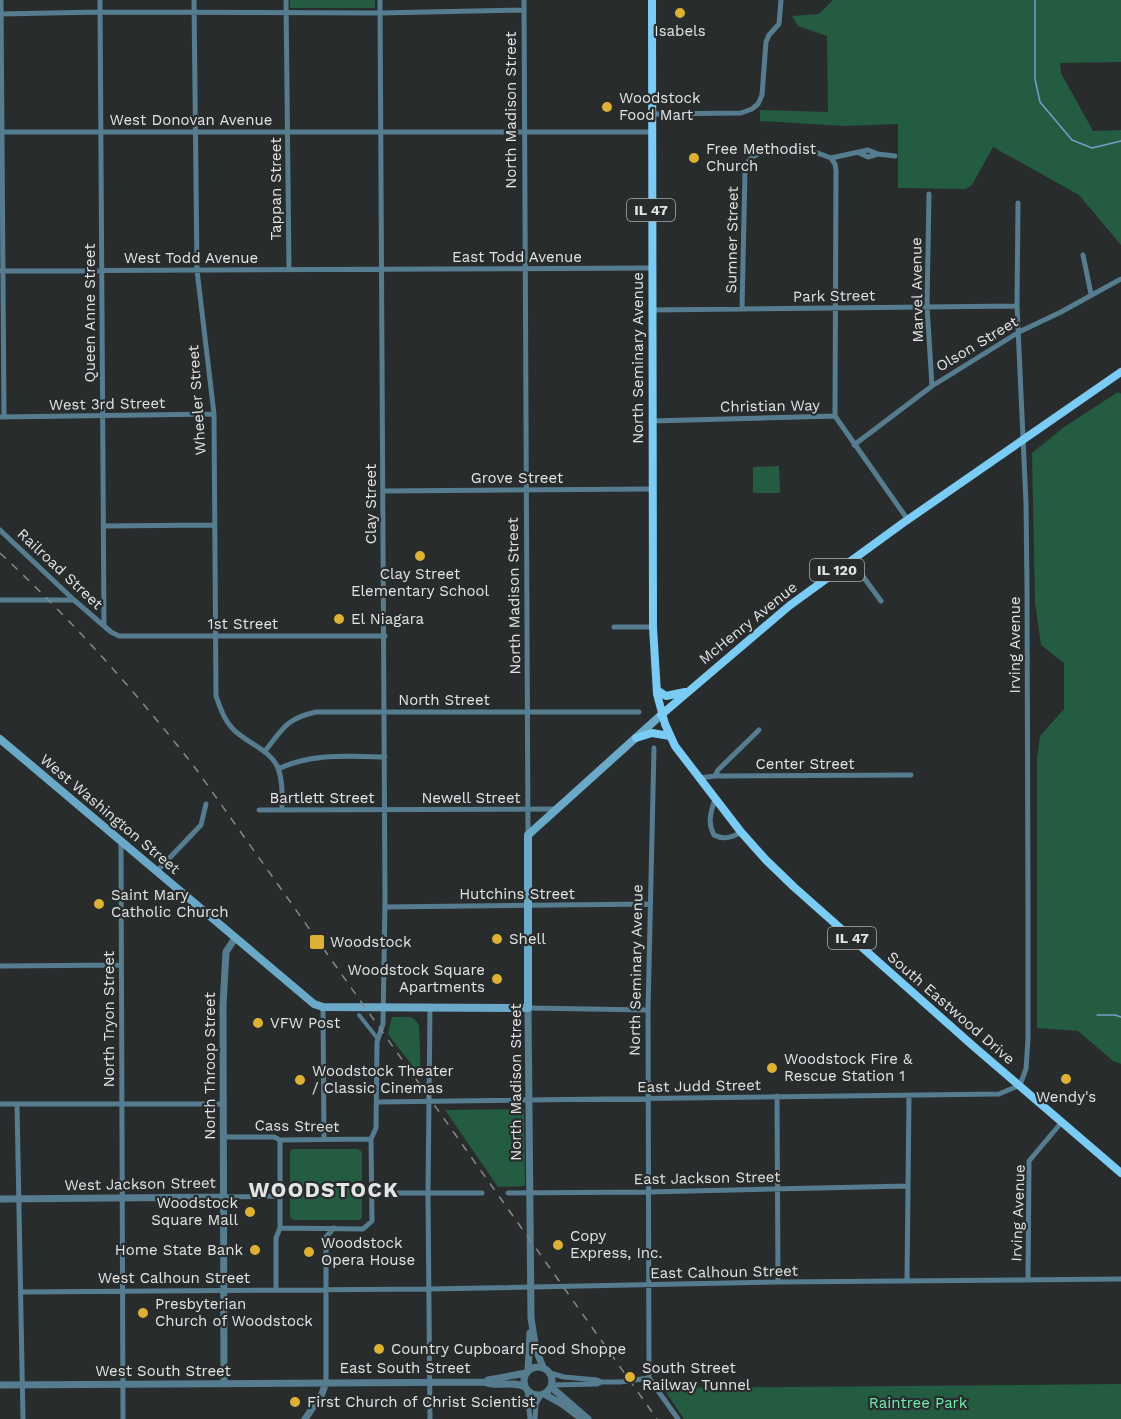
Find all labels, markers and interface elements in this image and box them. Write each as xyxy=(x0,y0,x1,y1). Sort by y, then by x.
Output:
marker: Isabels xyxy=(673,6,687,20)
place label: Isabels xyxy=(654,22,706,40)
street label: North Madison Street xyxy=(502,31,520,189)
place label: Woodstock Food Mart xyxy=(619,89,701,124)
marker: Woodstock Food Mart xyxy=(600,100,614,114)
street label: West Donovan Avenue xyxy=(110,111,272,129)
street label: Tappan Street xyxy=(267,137,285,240)
place label: Free Methodist Church xyxy=(706,140,817,175)
marker: Free Methodist Church xyxy=(687,151,701,165)
street label: Sumner Street xyxy=(722,186,742,294)
road number: IL 47 xyxy=(627,199,675,221)
street label: Marvel Avenue xyxy=(907,237,927,343)
street label: Queen Anne Street xyxy=(81,243,99,382)
street label: East Todd Avenue xyxy=(452,248,582,266)
street label: West Todd Avenue xyxy=(124,249,258,267)
street label: North Seminary Avenue xyxy=(629,272,647,444)
street label: Park Street xyxy=(793,286,876,306)
street label: Olson Street xyxy=(933,312,1022,375)
street label: Wheeler Street xyxy=(184,344,210,456)
street label: West 3rd Street xyxy=(49,394,166,414)
street label: Christian Way xyxy=(720,396,820,416)
street label: Clay Street xyxy=(362,463,380,544)
street label: Grove Street xyxy=(471,469,564,487)
street label: North Madison Street xyxy=(504,516,524,675)
street label: Railroad Street xyxy=(14,525,107,614)
marker: Clay Street Elementary School xyxy=(413,549,427,563)
road number: IL 120 xyxy=(810,559,864,581)
place label: Clay Street Elementary School xyxy=(351,565,490,600)
street label: McHenry Avenue xyxy=(695,578,801,668)
street label: Irving Avenue xyxy=(1006,596,1024,694)
place label: El Niagara xyxy=(351,610,425,628)
marker: El Niagara xyxy=(332,612,346,626)
street label: 1st Street xyxy=(208,615,279,633)
street label: North Street xyxy=(398,691,490,709)
street label: West Washington Street xyxy=(36,750,184,878)
street label: Center Street xyxy=(755,755,855,773)
street label: Bartlett Street xyxy=(269,789,375,807)
street label: Newell Street xyxy=(421,789,521,807)
street label: North Seminary Avenue xyxy=(626,884,646,1056)
street label: Hutchins Street xyxy=(459,885,575,903)
place label: Saint Mary Catholic Church xyxy=(111,886,229,921)
marker: Saint Mary Catholic Church xyxy=(92,897,106,911)
road number: IL 47 xyxy=(828,927,876,949)
place label: Shell xyxy=(509,930,546,948)
marker: Shell xyxy=(490,932,504,946)
marker: Woodstock xyxy=(308,933,326,951)
place label: Woodstock xyxy=(330,933,412,951)
street label: South Eastwood Drive xyxy=(884,948,1018,1068)
street label: North Tryon Street xyxy=(100,950,118,1087)
place label: Woodstock Square Apartments xyxy=(348,961,485,996)
marker: Woodstock Square Apartments xyxy=(490,972,504,986)
street label: North Throop Street xyxy=(201,992,219,1140)
street label: North Madison Street xyxy=(507,1003,525,1161)
place label: VFW Post xyxy=(270,1014,341,1032)
marker: VFW Post xyxy=(251,1016,265,1030)
place label: Woodstock Fire & Rescue Station 1 xyxy=(784,1050,913,1085)
marker: Woodstock Fire & Rescue Station 1 xyxy=(765,1061,779,1075)
place label: Woodstock Theater / Classic Cinemas xyxy=(312,1062,454,1097)
marker: Wendy's xyxy=(1059,1072,1073,1086)
marker: Woodstock Theater / Classic Cinemas xyxy=(293,1073,307,1087)
street label: East Judd Street xyxy=(637,1076,762,1096)
place label: Wendy's xyxy=(1036,1088,1096,1106)
street label: Cass Street xyxy=(254,1116,340,1136)
street label: Irving Avenue xyxy=(1007,1164,1029,1262)
street label: East Jackson Street xyxy=(633,1168,781,1188)
street label: West Jackson Street xyxy=(64,1174,217,1194)
district label: WOODSTOCK xyxy=(249,1177,399,1202)
place label: Woodstock Square Mall xyxy=(151,1194,238,1229)
marker: Woodstock Square Mall xyxy=(243,1205,257,1219)
place label: Copy Express, Inc. xyxy=(570,1227,662,1262)
place label: Woodstock Opera House xyxy=(321,1234,415,1269)
marker: Copy Express, Inc. xyxy=(551,1238,565,1252)
place label: Home State Bank xyxy=(115,1241,243,1259)
marker: Home State Bank xyxy=(248,1243,262,1257)
marker: Woodstock Opera House xyxy=(302,1245,316,1259)
street label: East Calhoun Street xyxy=(650,1262,799,1282)
street label: West Calhoun Street xyxy=(98,1269,251,1287)
place label: Presbyterian Church of Woodstock xyxy=(155,1295,313,1330)
marker: Presbyterian Church of Woodstock xyxy=(136,1306,150,1320)
place label: Country Cupboard Food Shoppe xyxy=(391,1340,626,1358)
marker: Country Cupboard Food Shoppe xyxy=(372,1342,386,1356)
street label: East South Street xyxy=(339,1359,471,1377)
place label: South Street Railway Tunnel xyxy=(642,1359,751,1394)
street label: West South Street xyxy=(95,1362,231,1380)
marker: South Street Railway Tunnel xyxy=(623,1370,637,1384)
place label: First Church of Christ Scientist xyxy=(307,1393,536,1411)
park label: Raintree Park xyxy=(869,1394,968,1412)
marker: First Church of Christ Scientist xyxy=(288,1395,302,1409)

